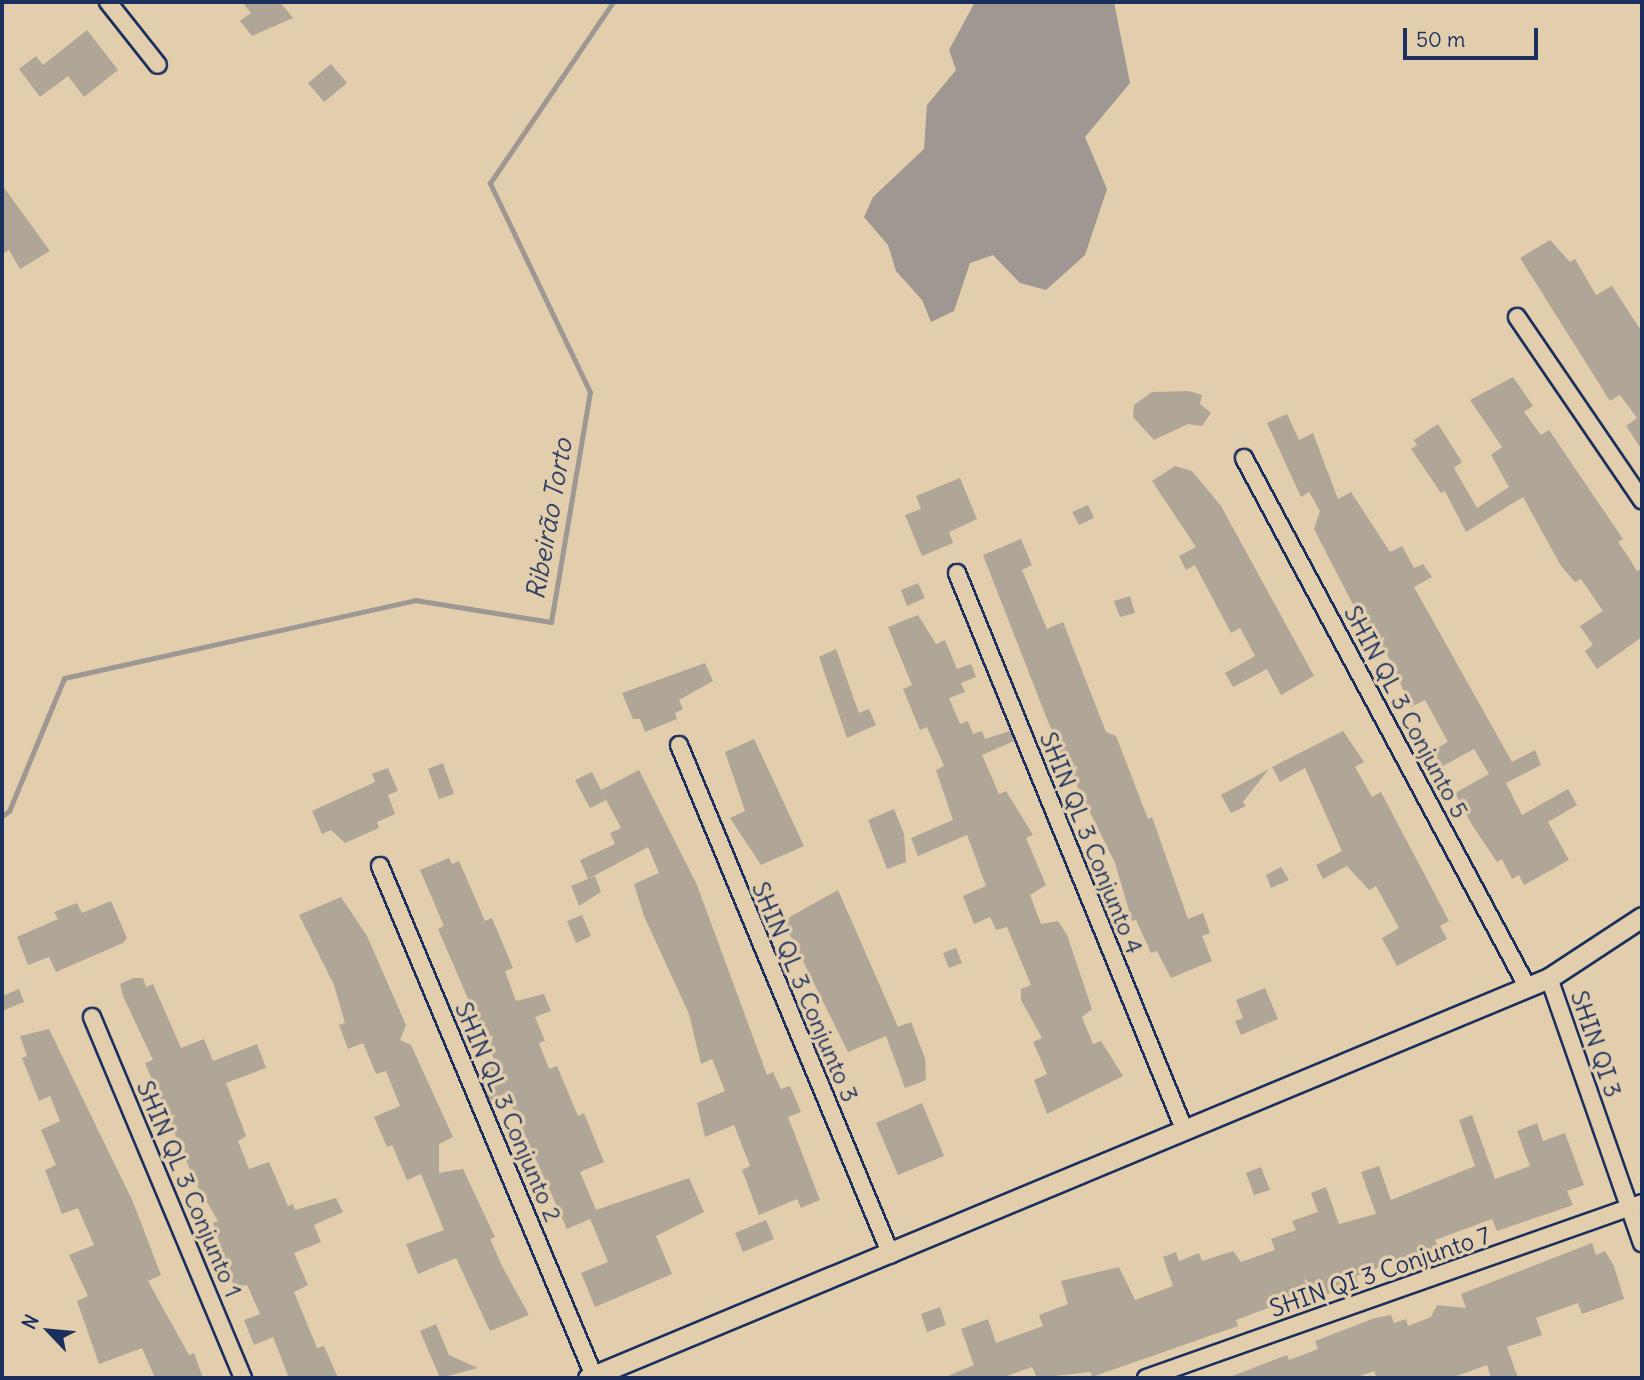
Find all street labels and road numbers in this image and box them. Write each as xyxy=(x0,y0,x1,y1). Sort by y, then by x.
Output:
street label: SHIN QL 3 Conjunto 5 xyxy=(1338,601,1474,823)
street label: SHIN QL 3 Conjunto 4 xyxy=(1033,728,1149,958)
street label: SHIN QL 3 Conjunto 3 xyxy=(746,878,864,1106)
street label: SHIN QI 3 xyxy=(1564,987,1628,1101)
street label: SHIN QL 3 Conjunto 2 xyxy=(449,998,567,1226)
street label: SHIN QL 3 Conjunto 1 xyxy=(130,1076,248,1302)
street label: SHIN QI 3 Conjunto 7 xyxy=(1266,1221,1494,1323)

